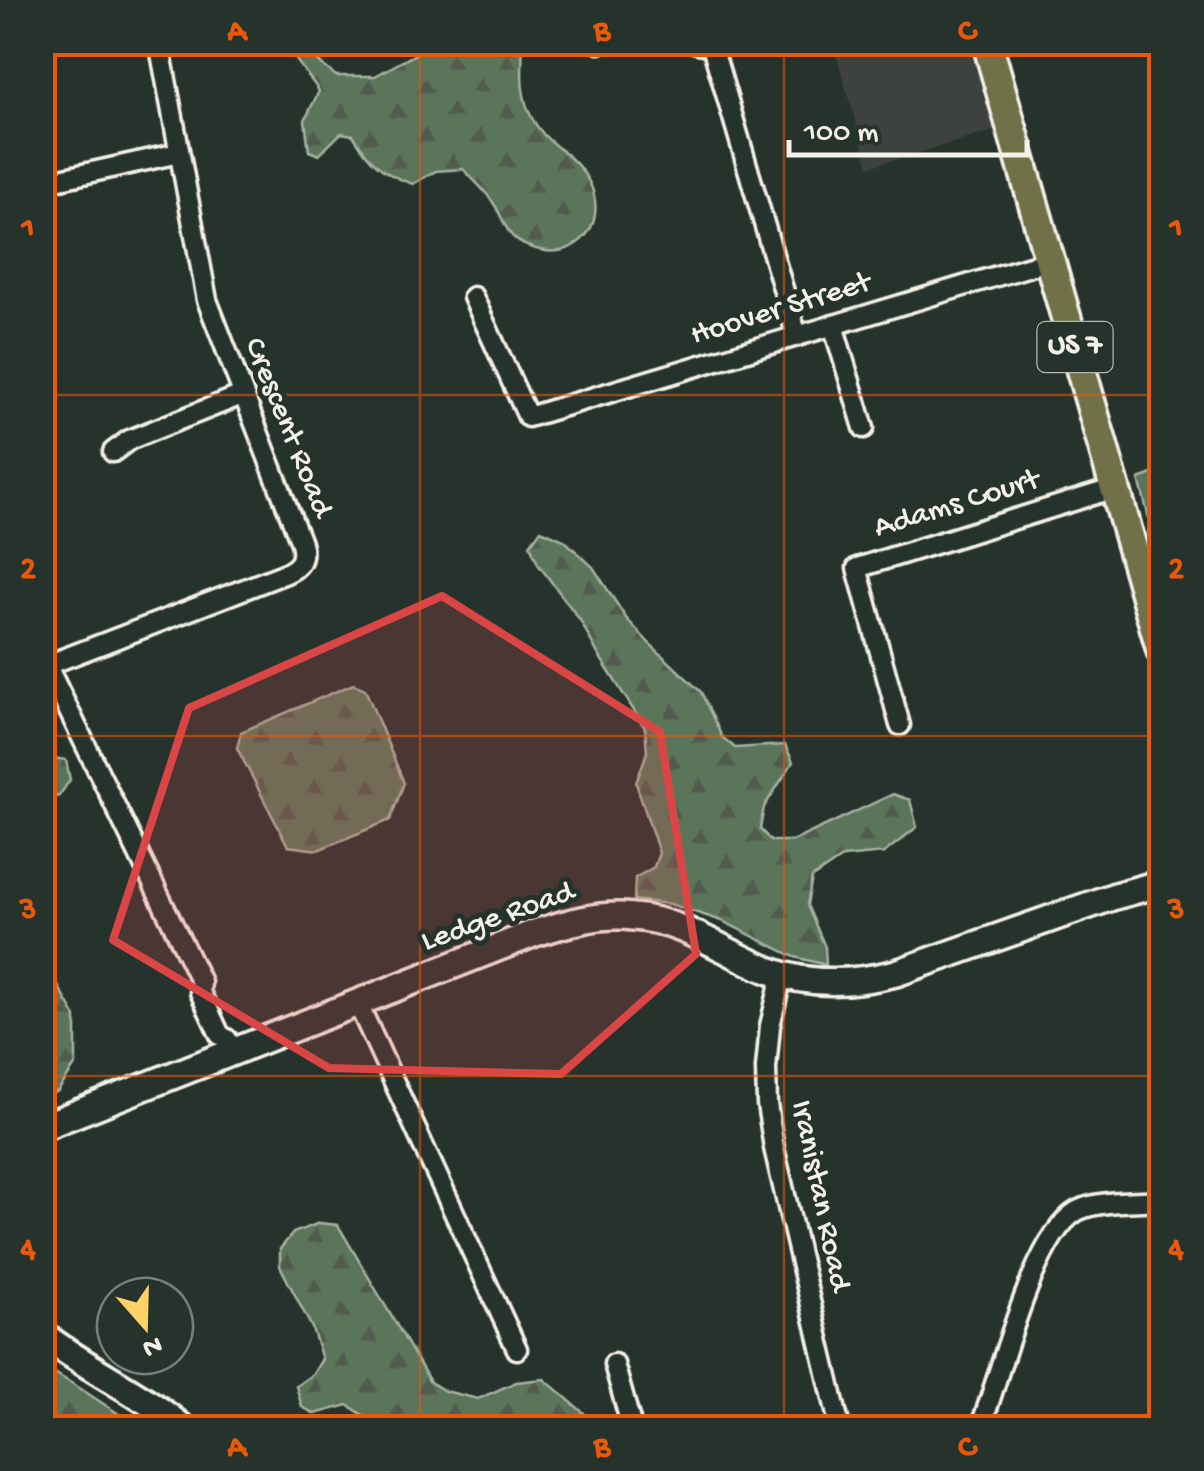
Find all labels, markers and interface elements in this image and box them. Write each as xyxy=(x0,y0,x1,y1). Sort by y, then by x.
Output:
text: A xyxy=(227,14,249,52)
text: B xyxy=(593,14,612,52)
text: C xyxy=(958,14,978,52)
scale bar xyxy=(789,95,1026,157)
text: 100 m xyxy=(803,117,879,152)
text: 1 xyxy=(21,211,34,249)
text: 1 xyxy=(1169,211,1182,249)
street label: Hoover Street xyxy=(686,264,878,355)
road number: US 7 xyxy=(1038,322,1112,372)
street label: Crescent Road xyxy=(234,333,341,525)
street label: Adams Court xyxy=(870,461,1047,548)
text: 2 xyxy=(20,552,36,590)
text: 2 xyxy=(1168,552,1184,590)
street label: Ledge Road xyxy=(417,873,582,962)
text: 3 xyxy=(19,892,36,930)
text: 3 xyxy=(1167,892,1184,930)
street label: Iranistan Road xyxy=(780,1097,858,1297)
text: 4 xyxy=(19,1232,36,1270)
text: 4 xyxy=(1167,1232,1184,1270)
north arrow xyxy=(95,1276,195,1376)
text: N xyxy=(138,1327,166,1364)
text: A xyxy=(227,1430,249,1468)
text: B xyxy=(593,1430,612,1468)
text: C xyxy=(958,1430,978,1468)

